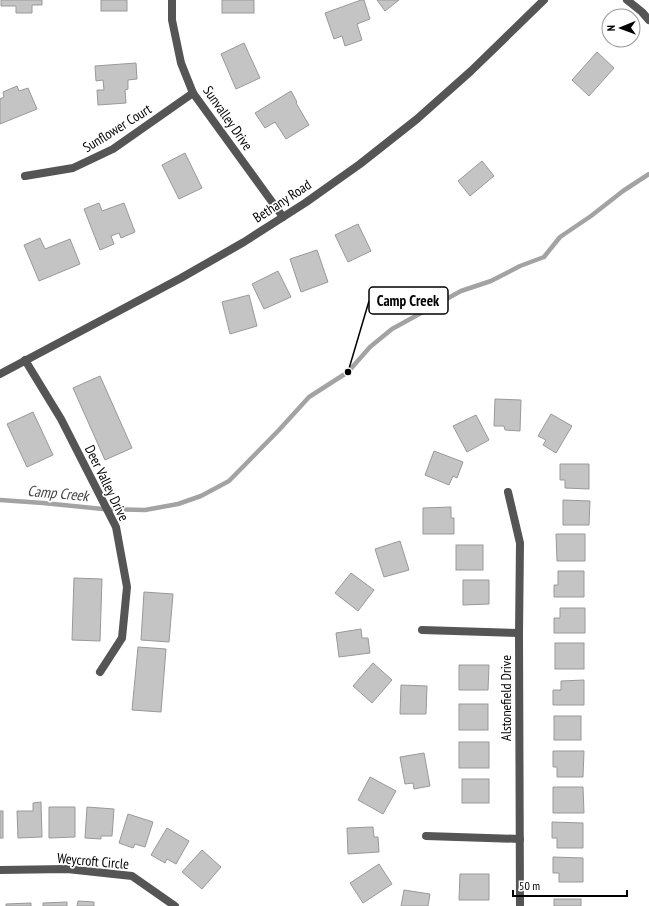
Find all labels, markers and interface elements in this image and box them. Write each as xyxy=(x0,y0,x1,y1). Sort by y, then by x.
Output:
north arrow xyxy=(601,8,641,48)
text: N xyxy=(604,25,618,31)
street label: Sunvalley Drive xyxy=(199,82,257,154)
street label: Sunflower Court xyxy=(79,100,155,156)
street label: Bethany Road xyxy=(249,176,315,226)
callout: Camp Creek xyxy=(369,287,448,314)
text: Camp Creek xyxy=(377,291,440,310)
street label: Deer Valley Drive xyxy=(81,442,133,524)
water label: Camp Creek xyxy=(27,481,91,505)
street label: Alstonefield Drive xyxy=(497,655,515,741)
street label: Weycroft Circle xyxy=(56,849,130,873)
scale bar xyxy=(513,872,627,898)
text: 50 m xyxy=(519,878,540,893)

